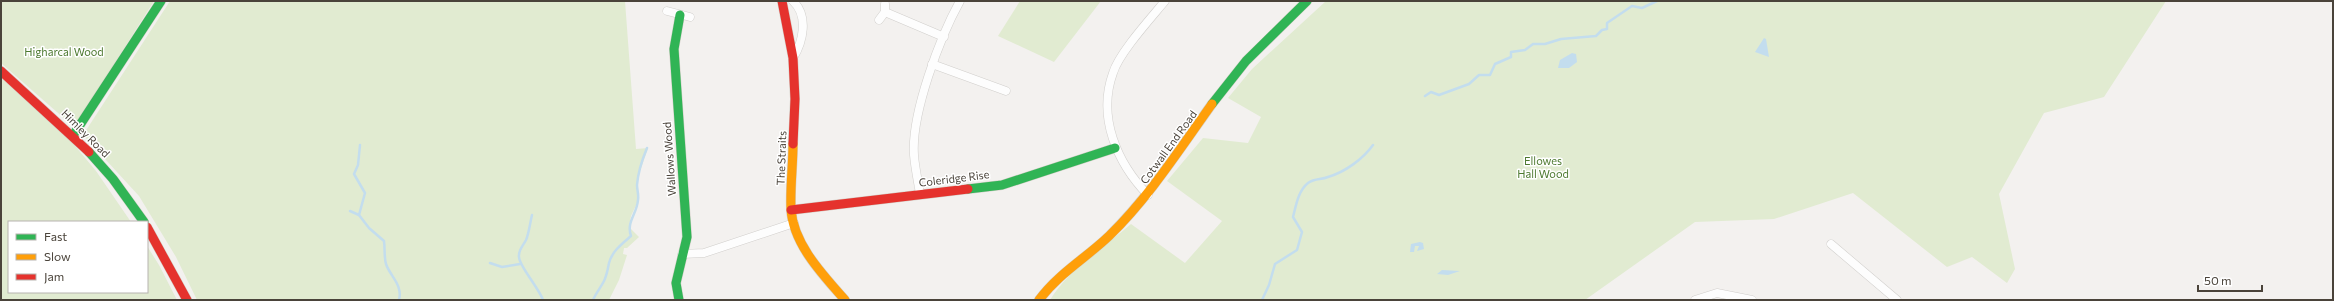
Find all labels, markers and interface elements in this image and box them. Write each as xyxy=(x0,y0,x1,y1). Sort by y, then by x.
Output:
park label: Higharcal Wood xyxy=(24,45,104,58)
street label: Himley Road xyxy=(59,106,113,160)
street label: Cotwall End Road xyxy=(1137,108,1199,186)
street label: Wallows Wood xyxy=(660,122,678,196)
street label: The Straits xyxy=(774,131,788,185)
park label: Ellowes Hall Wood xyxy=(1517,154,1569,180)
street label: Coleridge Rise xyxy=(918,167,990,189)
legend xyxy=(8,221,148,293)
text: Fast xyxy=(44,229,67,243)
text: Slow xyxy=(44,249,71,263)
scale bar xyxy=(2198,267,2262,293)
text: Jam xyxy=(44,269,64,284)
text: 50 m xyxy=(2204,273,2232,287)

